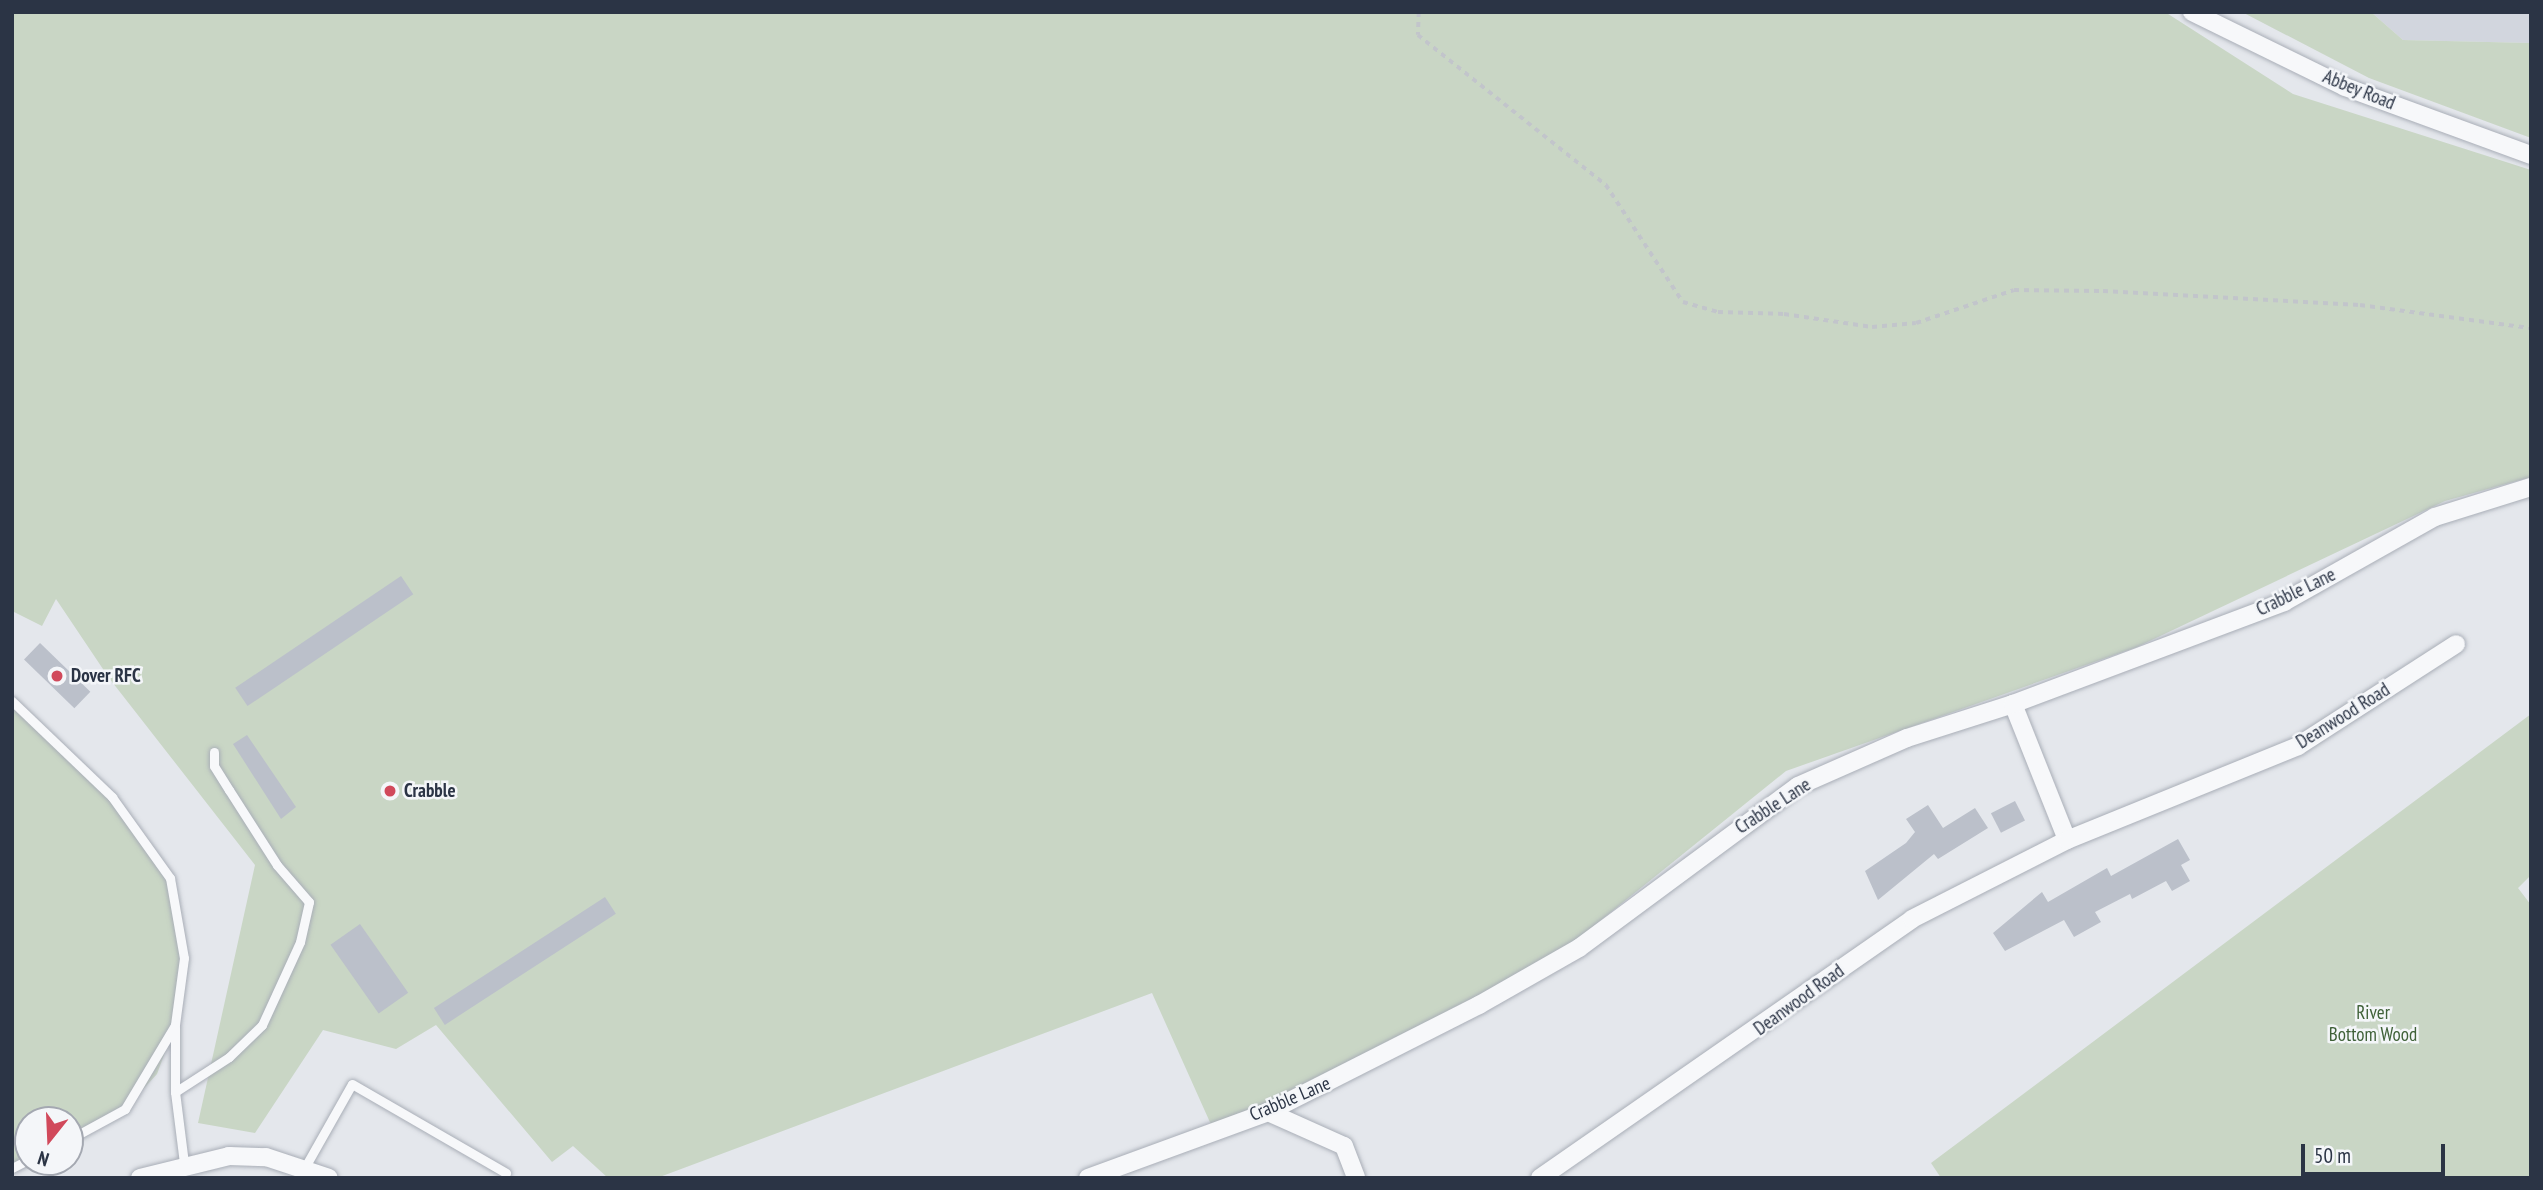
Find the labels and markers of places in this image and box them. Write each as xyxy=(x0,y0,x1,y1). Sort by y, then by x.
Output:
place label: Dover RFC xyxy=(71,665,141,687)
marker: Dover RFC xyxy=(49,668,65,684)
place label: Crabble xyxy=(404,780,456,802)
marker: Crabble xyxy=(382,783,398,799)

